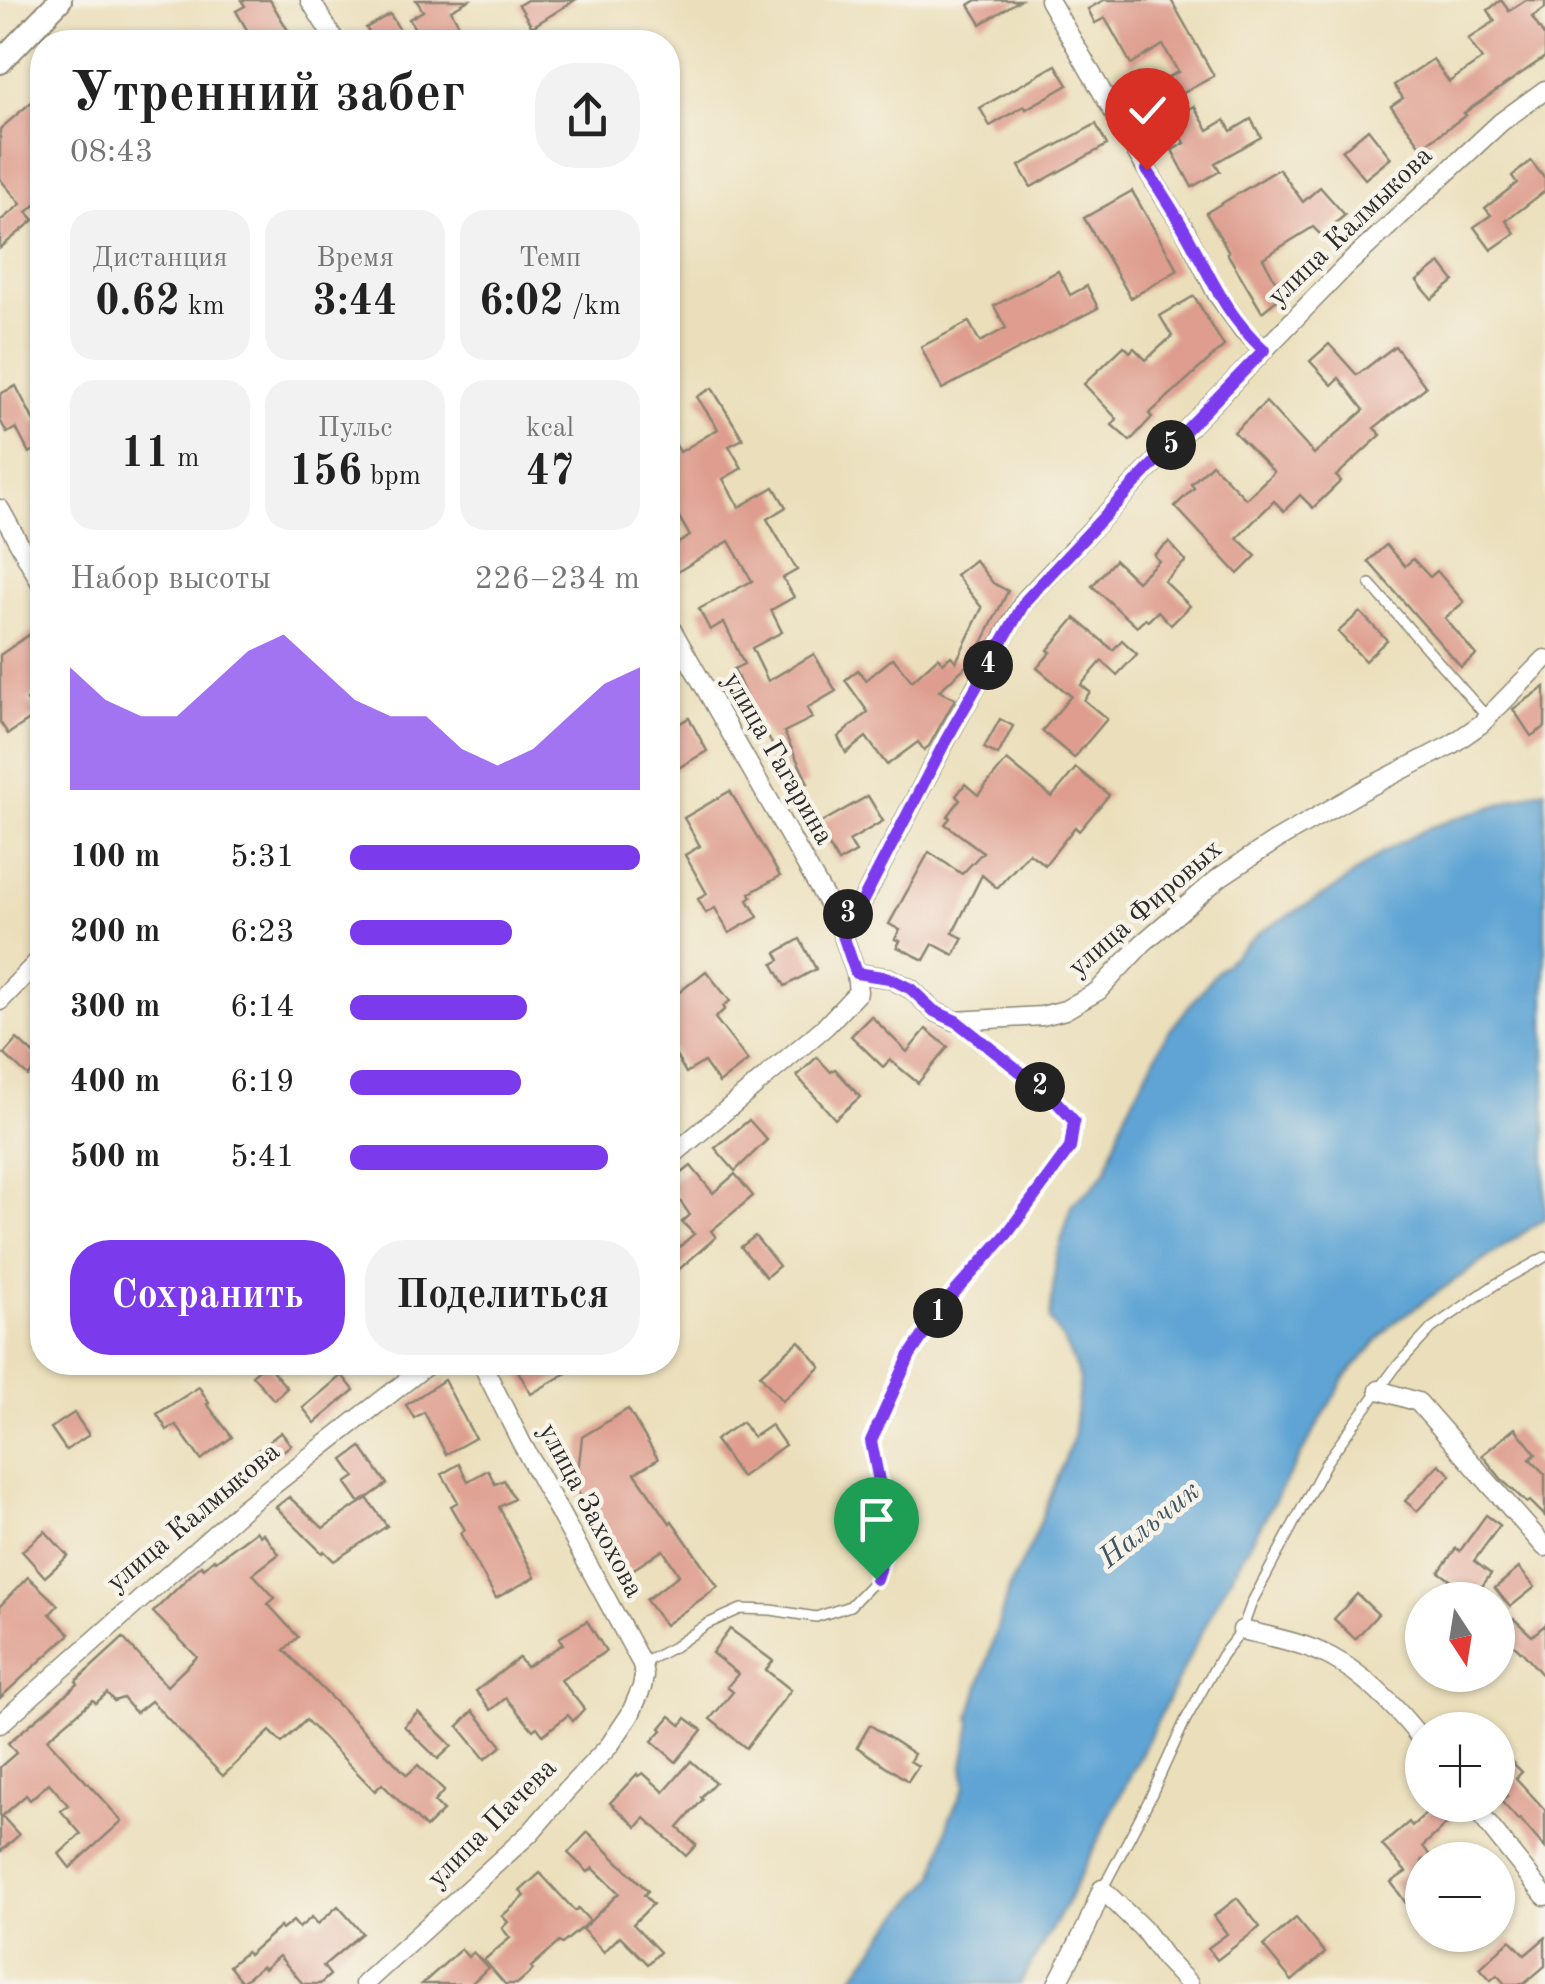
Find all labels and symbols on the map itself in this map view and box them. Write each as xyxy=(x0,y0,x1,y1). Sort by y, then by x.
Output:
pin xyxy=(1105,68,1190,171)
street label: улица Калмыкова xyxy=(1264,142,1439,312)
pin: 5 xyxy=(1146,420,1196,470)
pin: 4 xyxy=(963,640,1013,690)
street label: улица Гагарина xyxy=(716,668,838,850)
street label: улица Фировых xyxy=(1064,835,1228,983)
pin: 3 xyxy=(823,889,873,939)
pin: 2 xyxy=(1015,1062,1065,1112)
pin: 1 xyxy=(913,1288,963,1338)
street label: улица Захохова xyxy=(532,1419,648,1603)
street label: улица Калмыкова xyxy=(102,1438,286,1598)
water label: Нальчик xyxy=(1093,1476,1206,1575)
pin xyxy=(834,1477,919,1580)
north arrow xyxy=(1405,1582,1515,1692)
street label: улица Пачева xyxy=(423,1754,563,1894)

